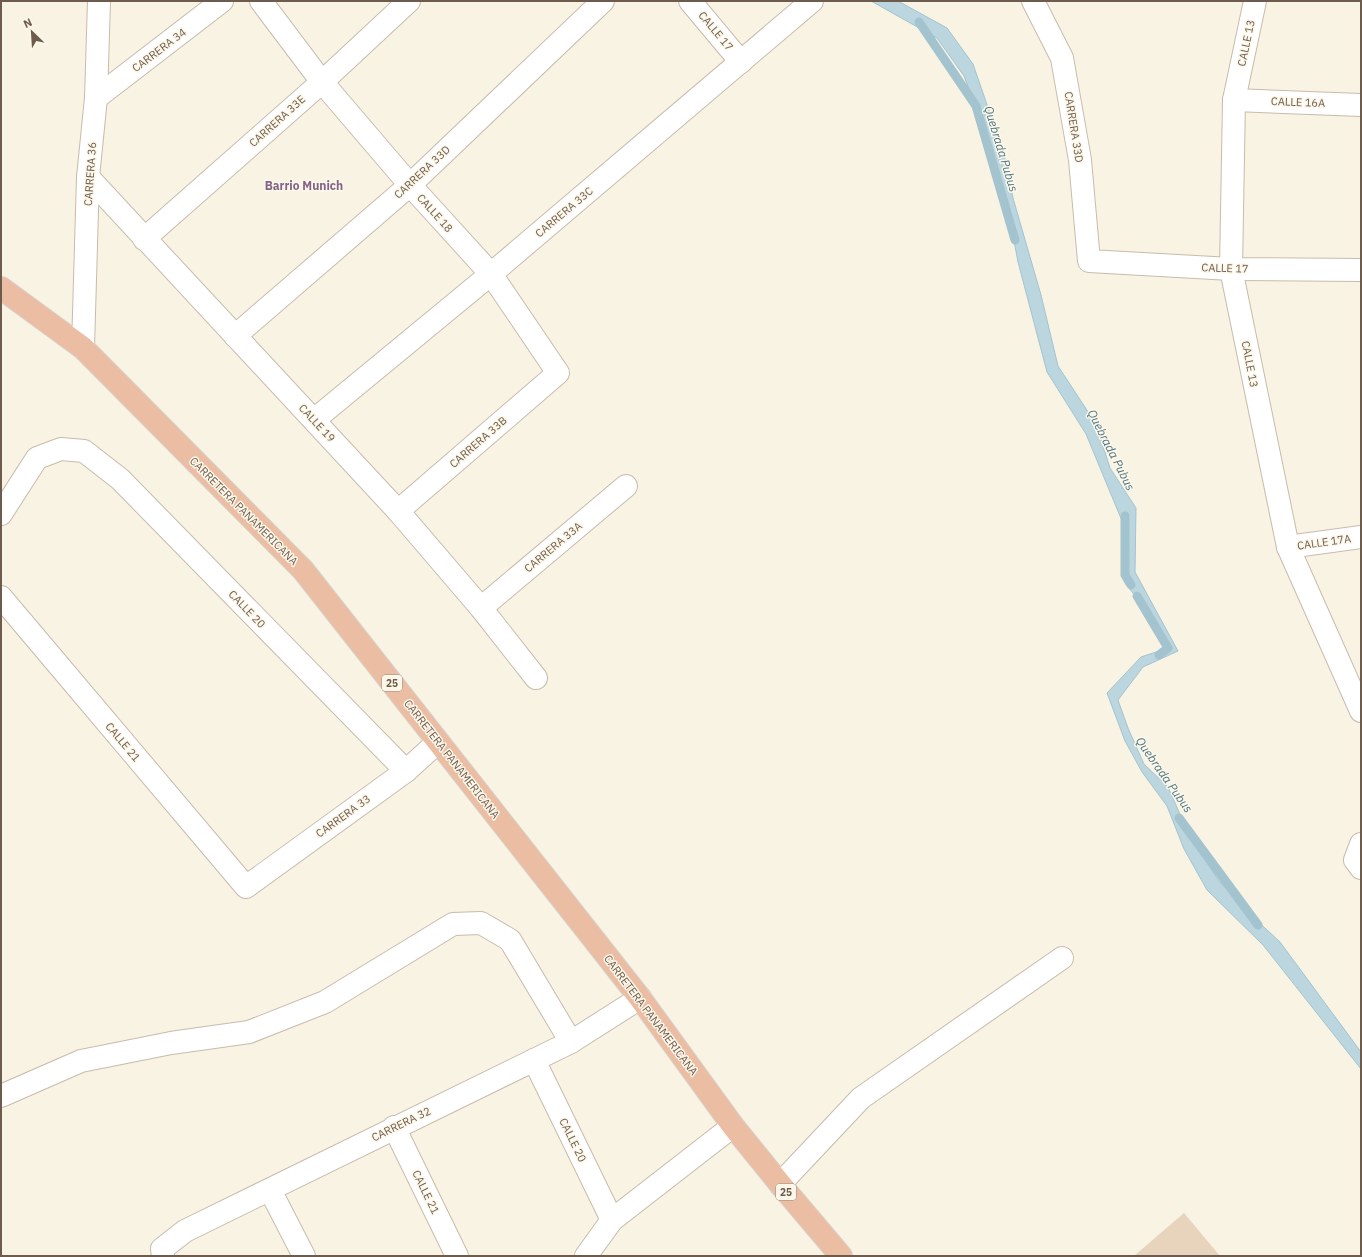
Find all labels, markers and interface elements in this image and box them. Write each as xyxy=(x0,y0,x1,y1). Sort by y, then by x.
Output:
street label: CALLE 17 xyxy=(695,8,737,54)
north arrow xyxy=(12,12,52,52)
text: N xyxy=(21,15,34,31)
street label: CALLE 13 xyxy=(1234,18,1258,68)
street label: CARRERA 34 xyxy=(129,25,189,75)
street label: CARRERA 33D xyxy=(1061,91,1087,163)
street label: CARRERA 33E xyxy=(246,92,308,150)
street label: CALLE 16A xyxy=(1271,94,1325,110)
water label: Quebrada Pubus xyxy=(981,104,1022,194)
street label: CARRERA 36 xyxy=(81,141,99,207)
street label: CARRERA 33D xyxy=(391,142,453,202)
district label: Barrio Munich xyxy=(265,178,343,193)
street label: CARRERA 33C xyxy=(532,184,596,240)
street label: CALLE 18 xyxy=(414,191,456,235)
street label: CALLE 17 xyxy=(1201,260,1249,276)
street label: CALLE 13 xyxy=(1239,340,1261,388)
street label: CALLE 19 xyxy=(296,401,338,445)
water label: Quebrada Pubus xyxy=(1085,407,1138,493)
street label: CARRERA 33B xyxy=(446,413,510,471)
street label: CARRETERA PANAMERICANA xyxy=(187,454,301,568)
street label: CARRERA 33A xyxy=(521,519,585,575)
street label: CALLE 17A xyxy=(1296,531,1352,553)
street label: CALLE 20 xyxy=(226,587,268,631)
road number: 25 xyxy=(382,675,402,691)
street label: CARRETERA PANAMERICANA xyxy=(401,697,503,821)
street label: CALLE 21 xyxy=(102,719,144,765)
water label: Quebrada Pubus xyxy=(1133,734,1196,816)
street label: CARRERA 33 xyxy=(313,791,373,841)
street label: CARRETERA PANAMERICANA xyxy=(601,952,701,1078)
street label: CARRERA 32 xyxy=(369,1104,433,1144)
street label: CALLE 20 xyxy=(556,1116,590,1164)
street label: CALLE 21 xyxy=(409,1168,443,1217)
road number: 25 xyxy=(776,1184,796,1200)

